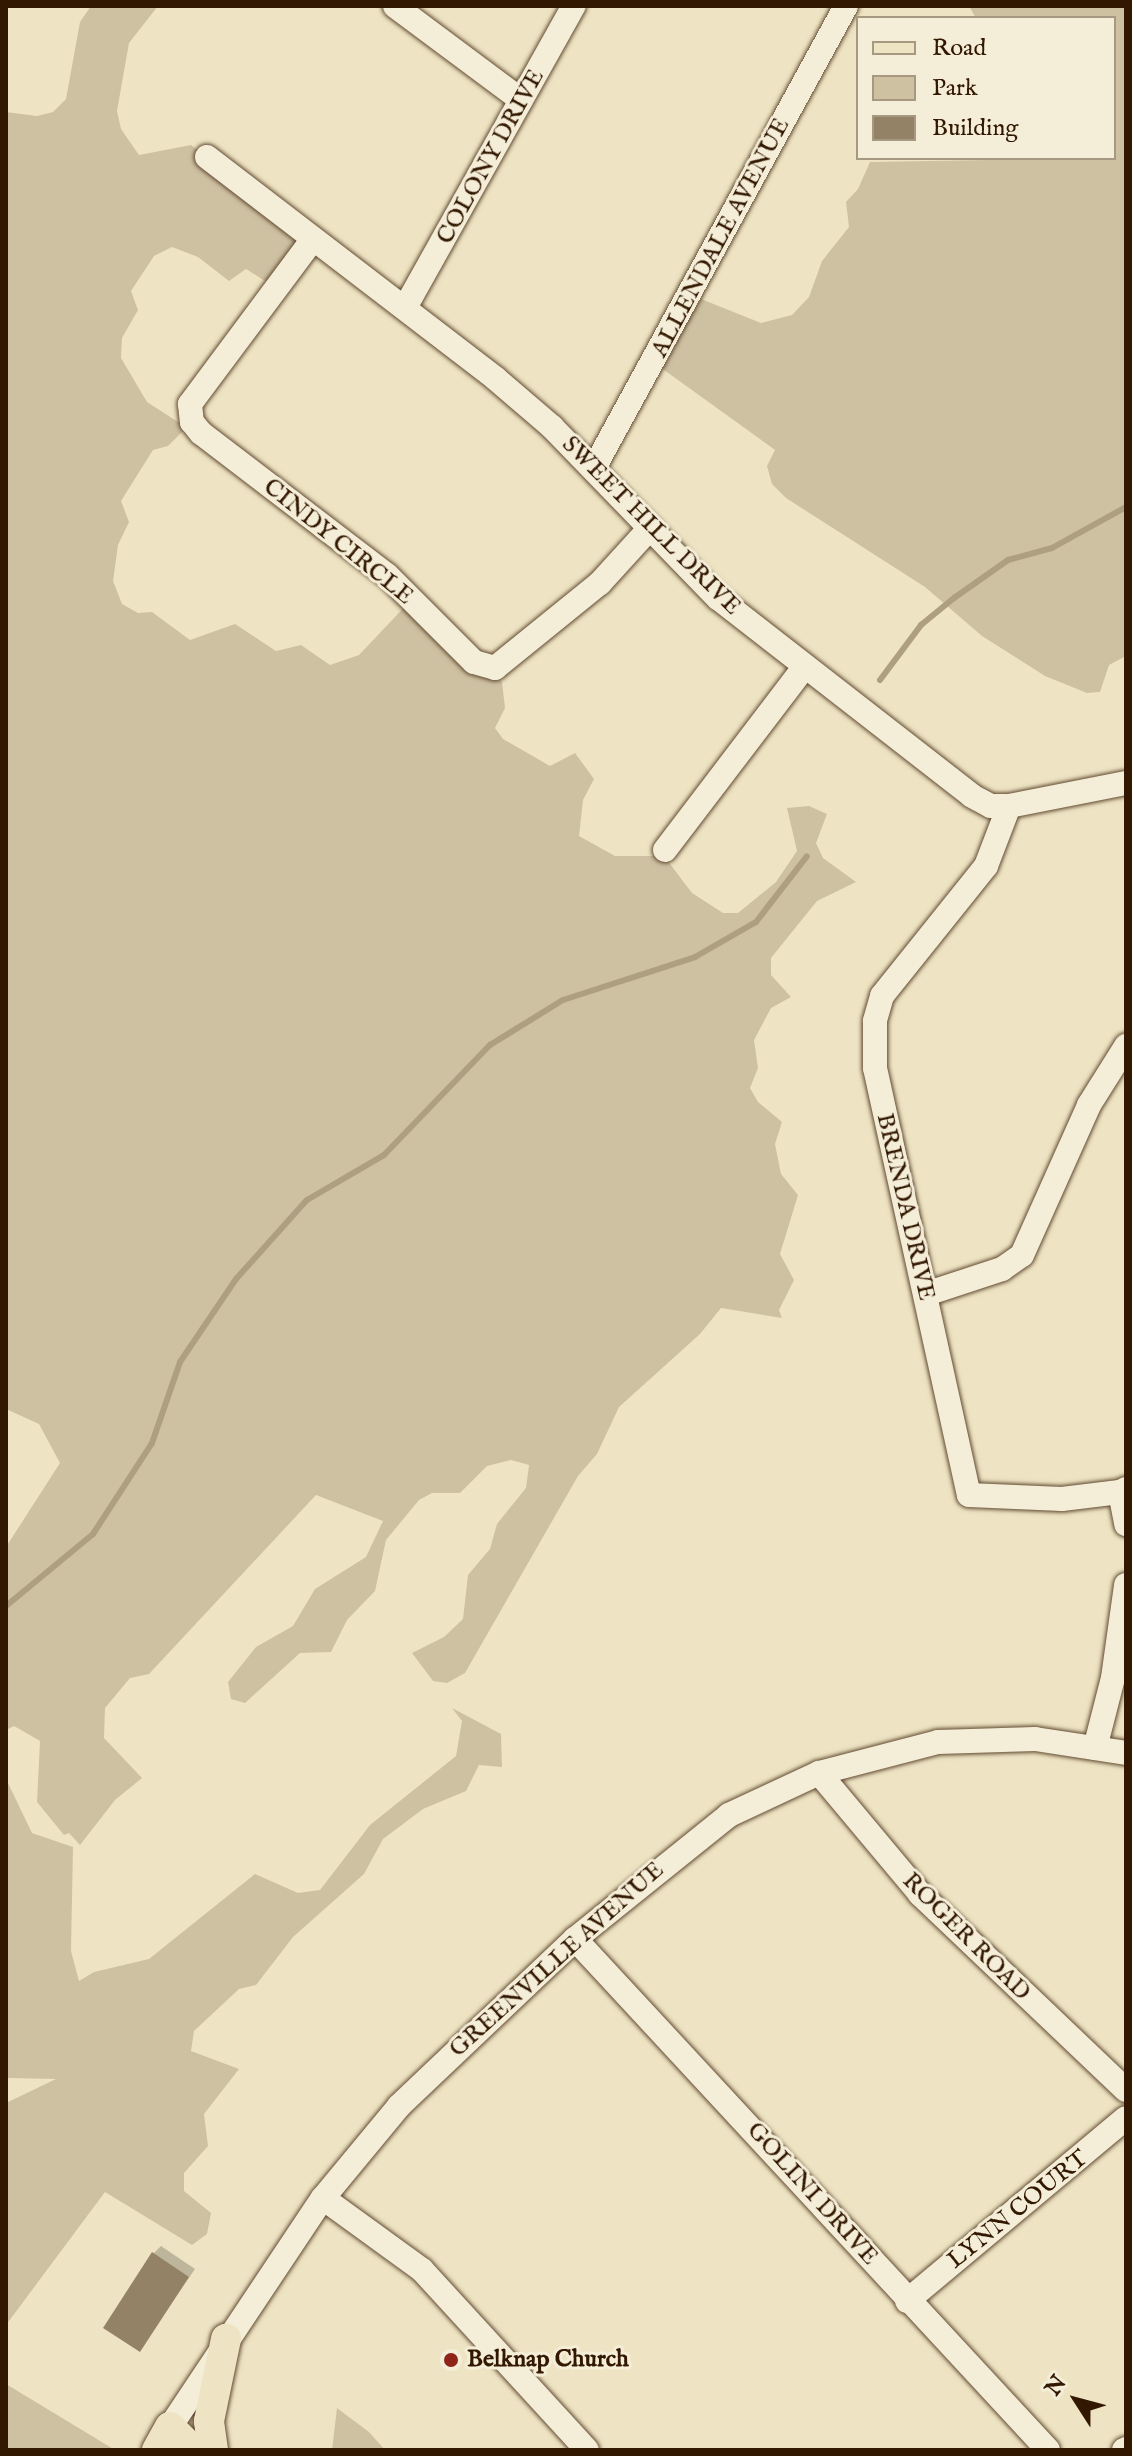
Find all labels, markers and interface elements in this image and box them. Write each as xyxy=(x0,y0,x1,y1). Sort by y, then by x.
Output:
legend xyxy=(856,16,1116,160)
text: Road xyxy=(932,33,986,64)
street label: COLONY DRIVE xyxy=(431,65,551,249)
text: Park xyxy=(932,73,978,104)
street label: ALLENDALE AVENUE xyxy=(646,113,796,363)
text: Building xyxy=(932,113,1018,144)
street label: SWEET HILL DRIVE xyxy=(556,431,746,621)
street label: CINDY CIRCLE xyxy=(257,473,419,611)
street label: BRENDA DRIVE xyxy=(869,1111,941,1303)
street label: GREENVILLE AVENUE xyxy=(444,1856,670,2064)
street label: ROGER ROAD xyxy=(896,1867,1036,2007)
street label: GOLINI DRIVE xyxy=(740,2117,884,2271)
street label: LYNN COURT xyxy=(942,2145,1094,2275)
place label: Belknap Church xyxy=(467,2346,629,2374)
marker: Belknap Church xyxy=(442,2351,460,2369)
north arrow xyxy=(1036,2360,1116,2440)
text: N xyxy=(1040,2370,1074,2402)

